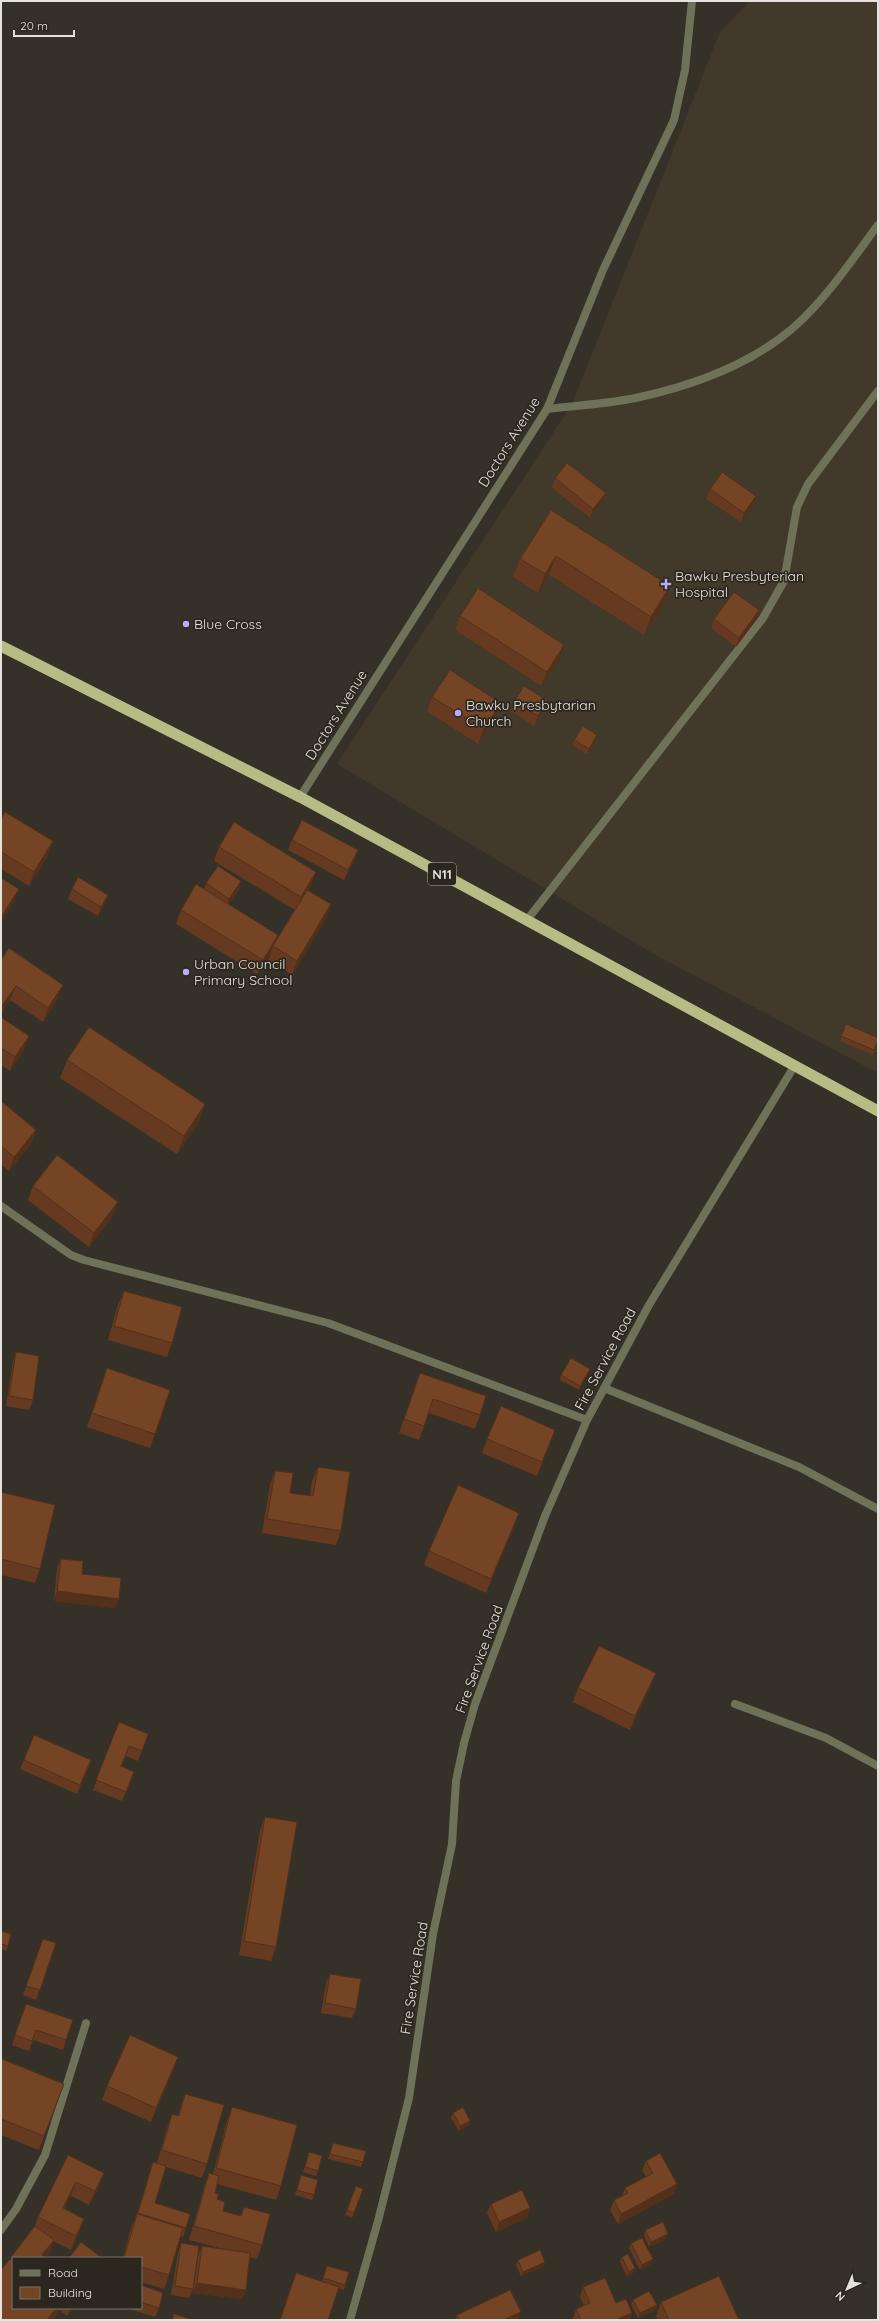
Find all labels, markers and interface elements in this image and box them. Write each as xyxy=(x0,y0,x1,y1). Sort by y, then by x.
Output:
scale bar xyxy=(14,12,74,38)
text: 20 m xyxy=(20,18,48,33)
street label: Doctors Avenue xyxy=(474,394,544,490)
place label: Bawku Presbyterian Hospital xyxy=(675,567,804,601)
marker: Bawku Presbyterian Hospital xyxy=(660,578,672,590)
place label: Blue Cross xyxy=(194,615,262,633)
marker: Blue Cross xyxy=(181,619,191,629)
street label: Doctors Avenue xyxy=(301,667,371,763)
place label: Bawku Presbytarian Church xyxy=(466,696,596,730)
marker: Bawku Presbytarian Church xyxy=(453,708,463,718)
road number: N11 xyxy=(428,863,456,885)
place label: Urban Council Primary School xyxy=(194,955,292,989)
marker: Urban Council Primary School xyxy=(181,967,191,977)
street label: Fire Service Road xyxy=(570,1305,640,1413)
street label: Fire Service Road xyxy=(451,1602,507,1716)
street label: Fire Service Road xyxy=(396,1920,432,2036)
legend xyxy=(12,2257,142,2309)
text: Road xyxy=(48,2265,78,2280)
north arrow xyxy=(827,2269,867,2309)
text: Building xyxy=(48,2285,92,2300)
text: N xyxy=(832,2288,848,2304)

